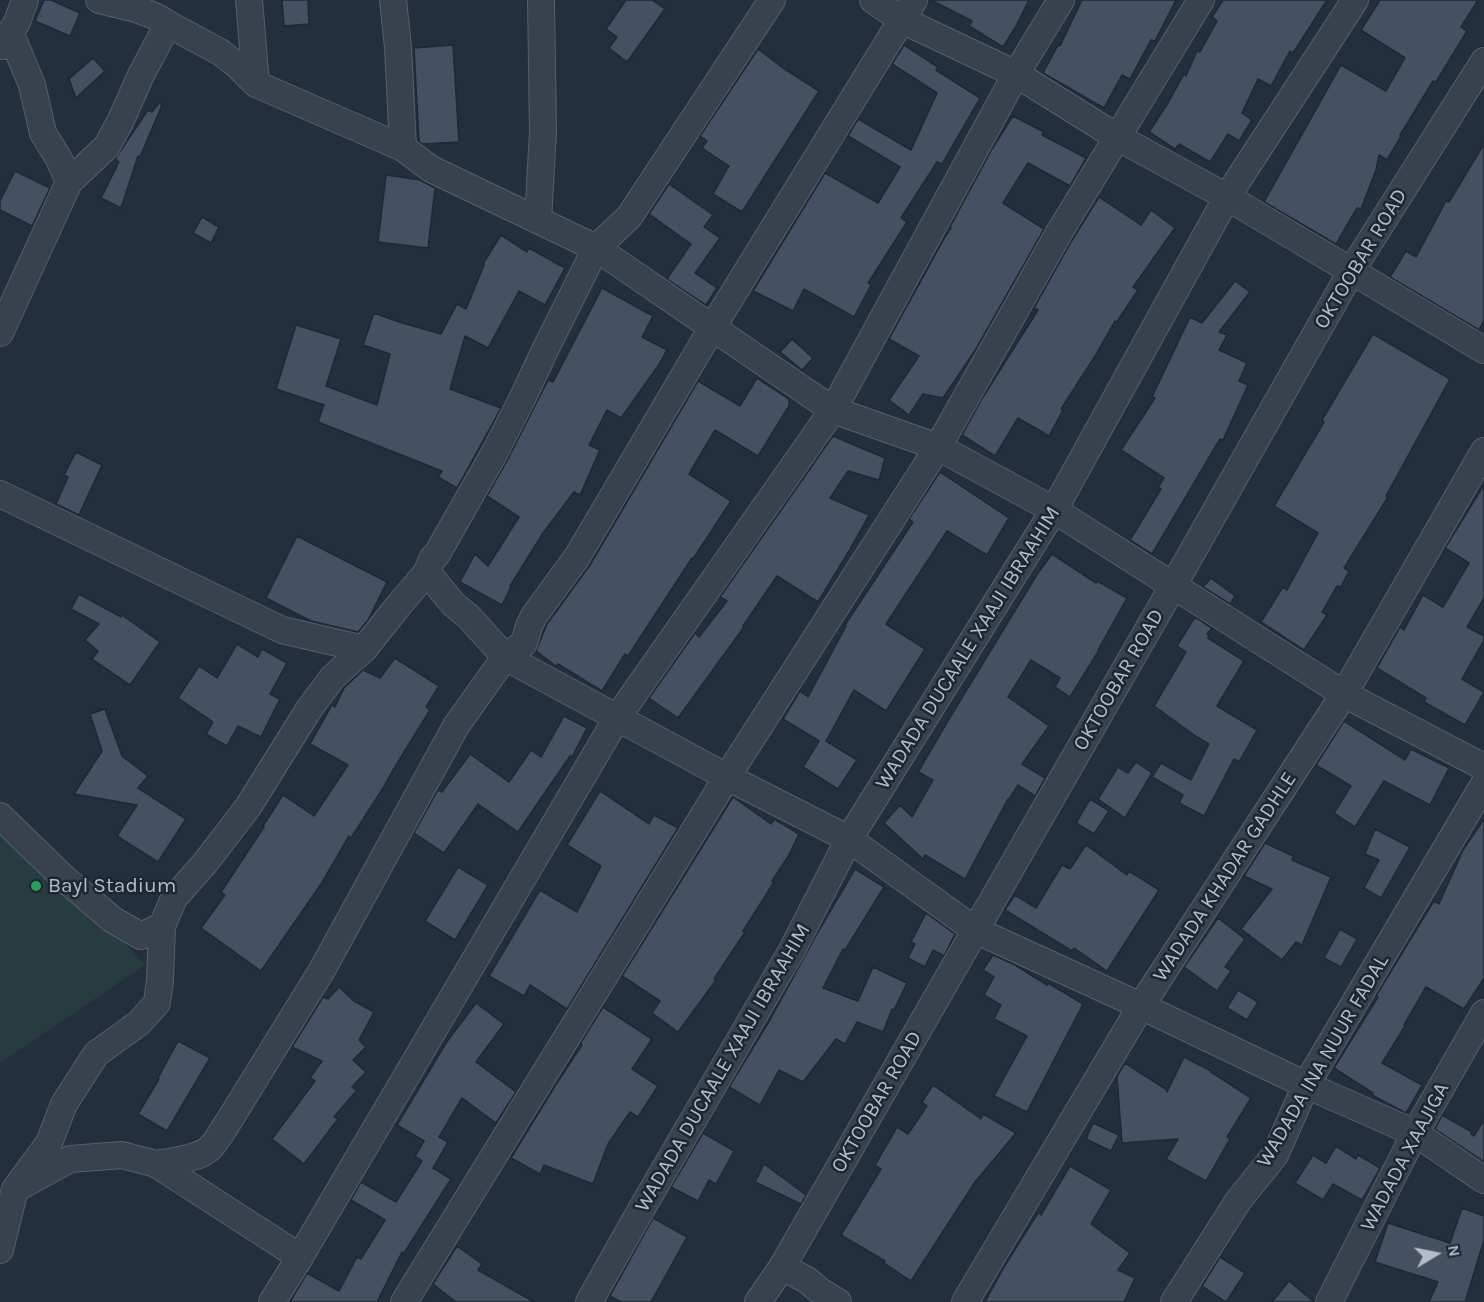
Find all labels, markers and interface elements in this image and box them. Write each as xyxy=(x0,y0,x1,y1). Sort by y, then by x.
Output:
street label: OKTOOBAR ROAD xyxy=(1309,184,1413,334)
street label: WADADA DUCAALE XAAJI IBRAAHIM xyxy=(870,502,1066,794)
street label: OKTOOBAR ROAD xyxy=(1068,605,1170,755)
street label: WADADA KHADAR GADHLE xyxy=(1148,768,1302,986)
place label: Bayl Stadium xyxy=(48,873,176,899)
marker: Bayl Stadium xyxy=(29,879,43,893)
street label: WADADA DUCAALE XAAJI IBRAAHIM xyxy=(630,919,816,1217)
street label: WADADA INA NUUR FADAL xyxy=(1252,950,1394,1172)
street label: OKTOOBAR ROAD xyxy=(826,1027,928,1177)
street label: WADADA XAAJIGA xyxy=(1355,1078,1455,1236)
north arrow xyxy=(1406,1224,1466,1284)
text: N xyxy=(1444,1243,1465,1258)

